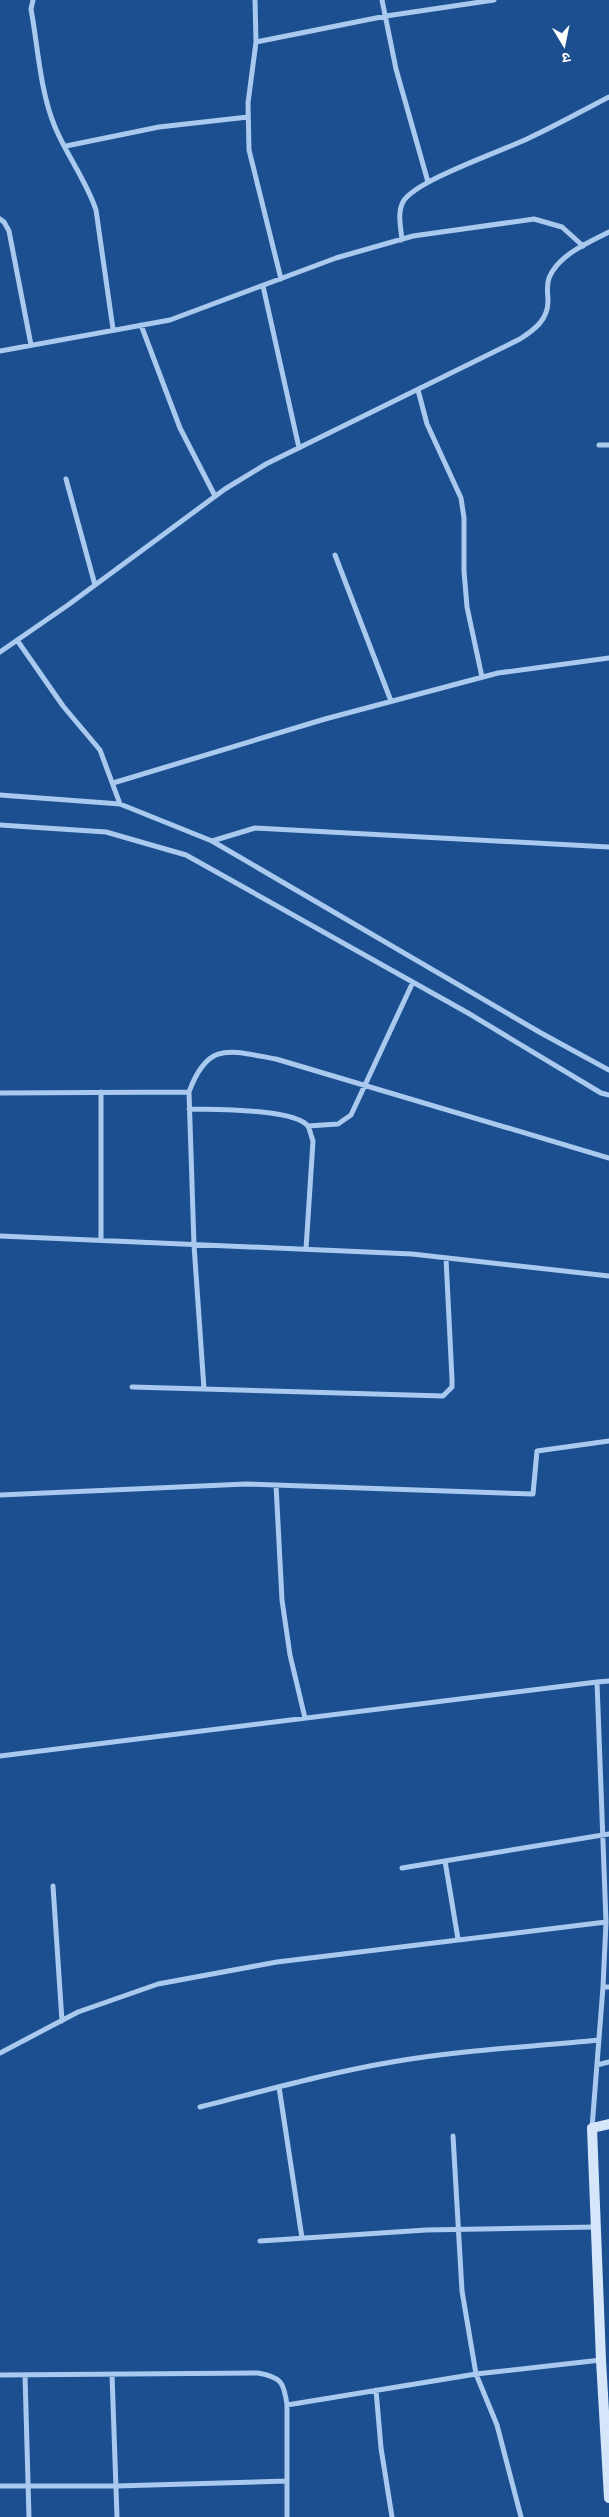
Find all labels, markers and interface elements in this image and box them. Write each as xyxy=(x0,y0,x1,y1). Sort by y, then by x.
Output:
north arrow xyxy=(539,20,589,70)
text: उ xyxy=(560,48,572,67)

